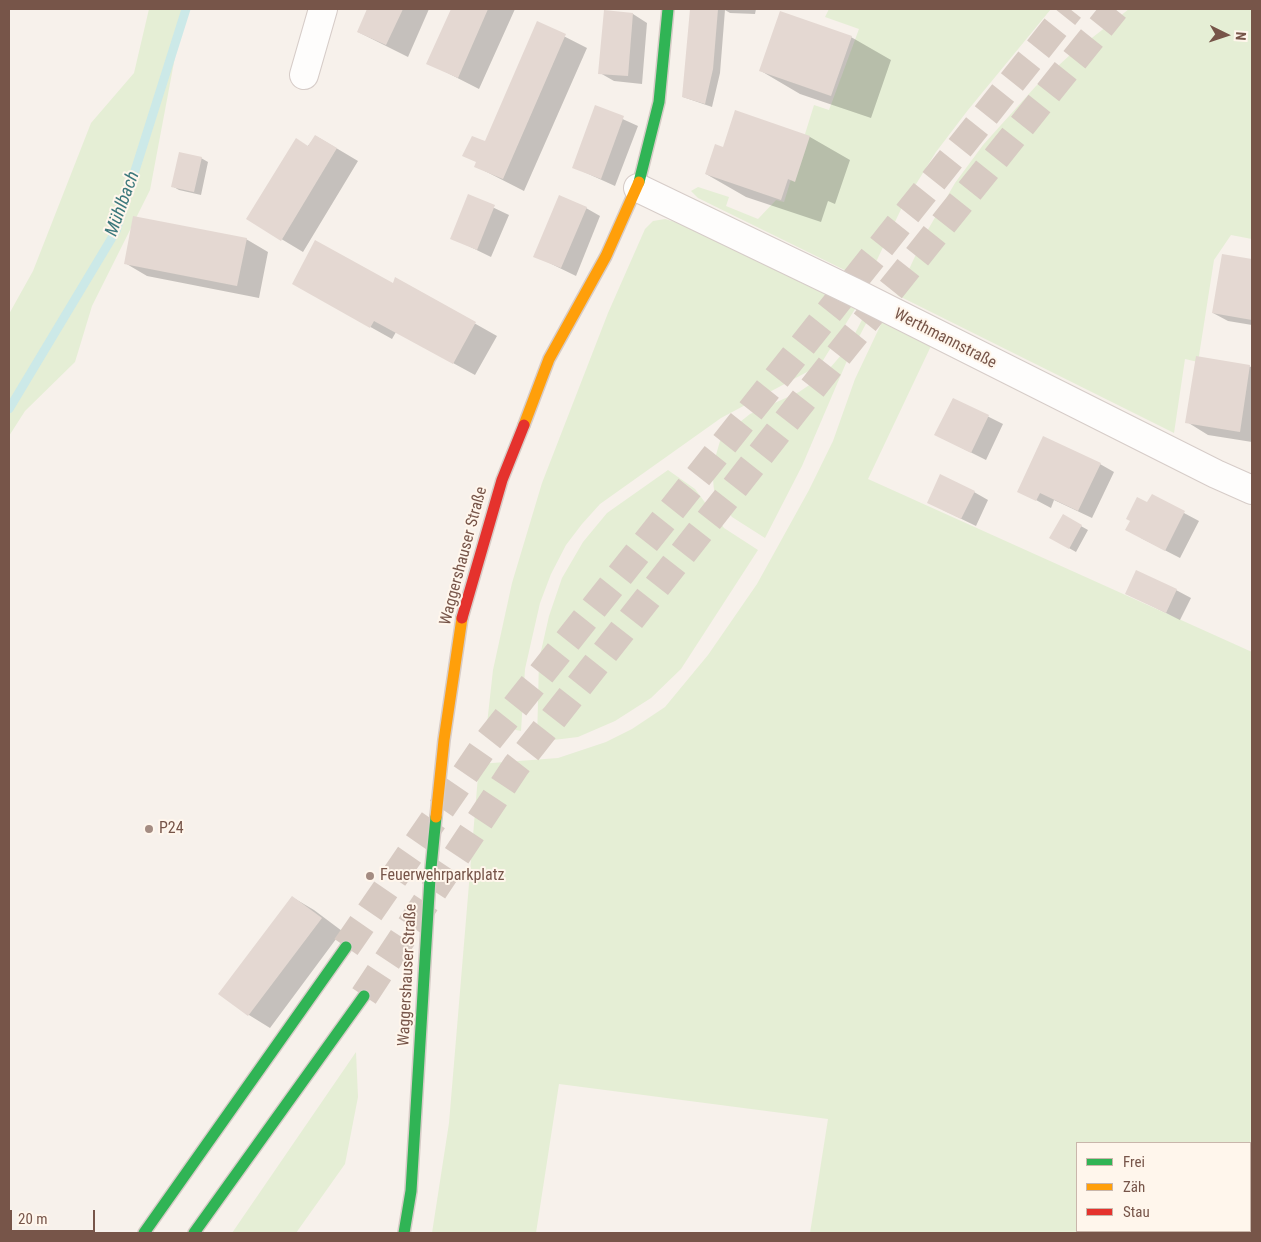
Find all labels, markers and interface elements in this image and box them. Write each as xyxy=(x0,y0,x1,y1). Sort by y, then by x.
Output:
north arrow xyxy=(1201,10,1251,60)
text: N xyxy=(1233,31,1249,41)
water label: Mühlbach xyxy=(101,169,145,239)
street label: Werthmannstraße xyxy=(891,305,999,373)
street label: Waggershauser Straße xyxy=(436,485,492,627)
place label: P24 xyxy=(159,819,184,839)
marker: P24 xyxy=(143,823,155,835)
place label: Feuerwehrparkplatz xyxy=(380,866,504,886)
marker: Feuerwehrparkplatz xyxy=(364,870,376,882)
street label: Waggershauser Straße xyxy=(395,903,421,1047)
legend xyxy=(1076,1142,1251,1232)
text: Frei xyxy=(1123,1153,1145,1171)
text: Zäh xyxy=(1123,1178,1145,1196)
scale bar xyxy=(12,1200,98,1232)
text: Stau xyxy=(1123,1203,1150,1221)
text: 20 m xyxy=(18,1210,48,1228)

